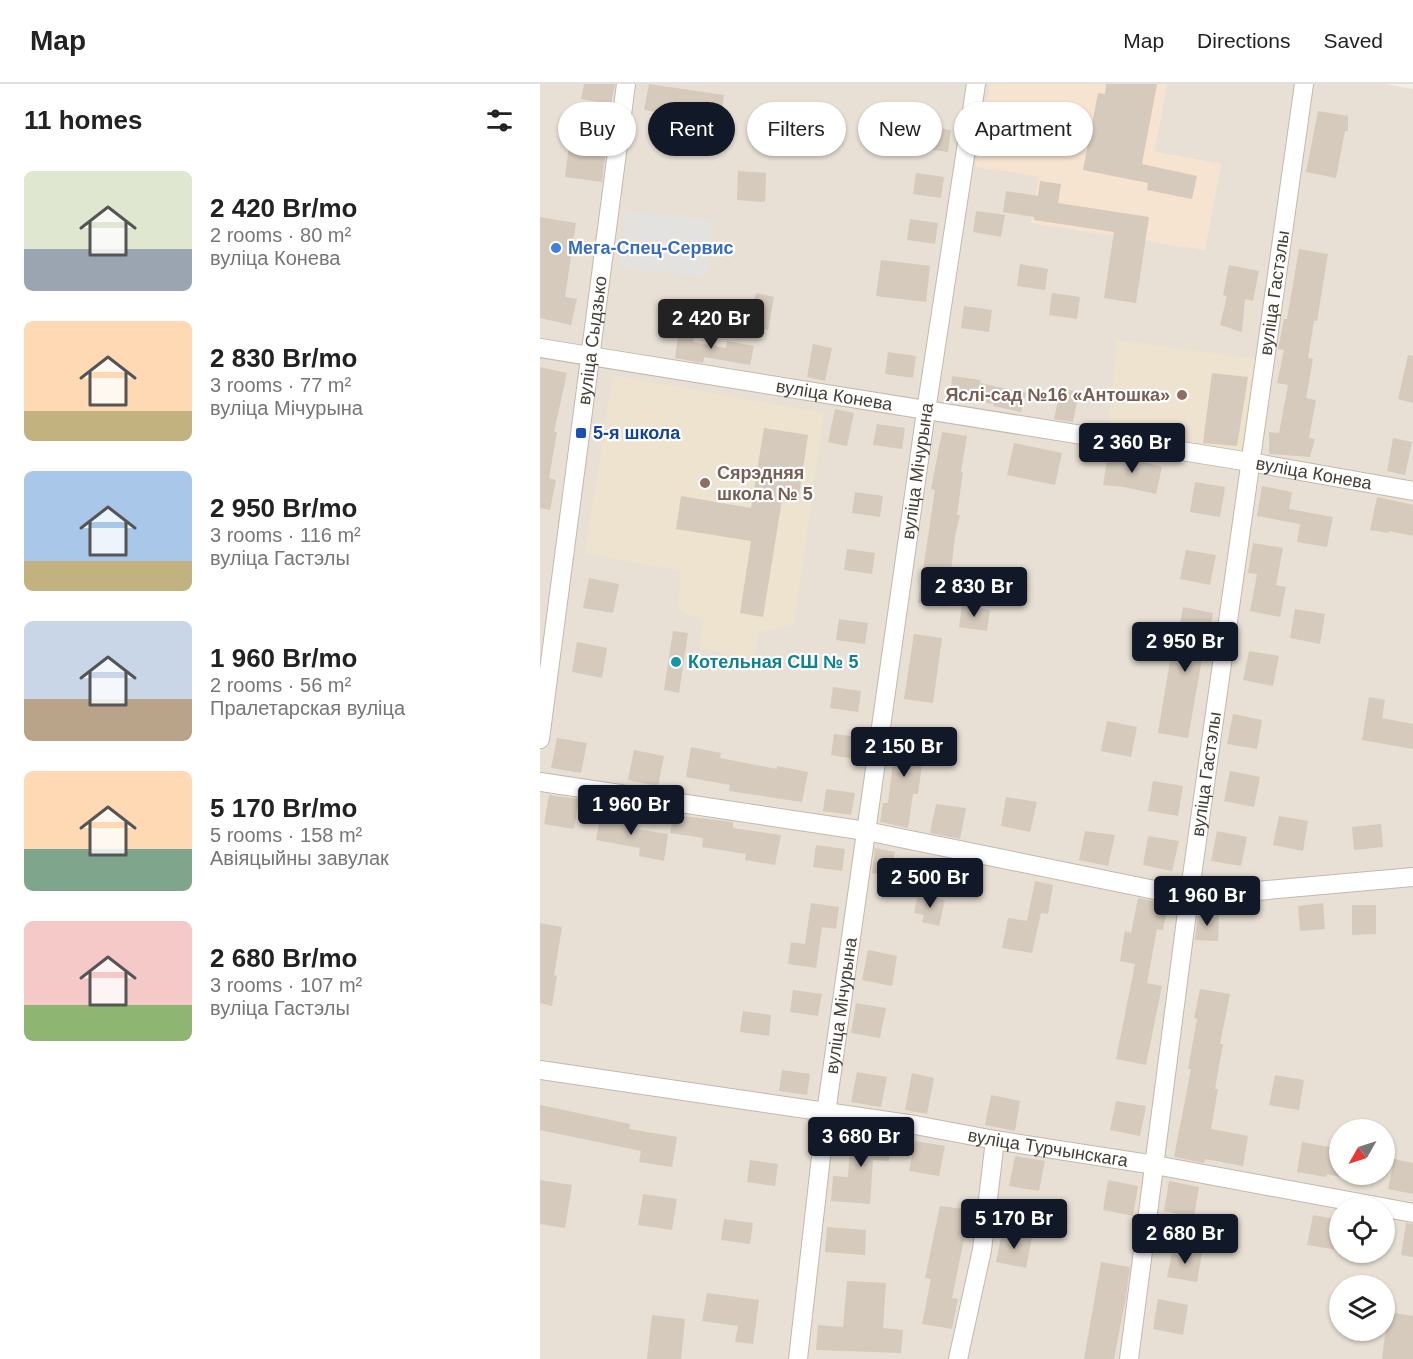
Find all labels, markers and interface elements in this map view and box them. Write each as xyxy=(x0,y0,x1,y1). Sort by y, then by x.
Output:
text: Map xyxy=(30,25,86,56)
text: Map xyxy=(1123,29,1164,52)
text: Directions xyxy=(1197,29,1290,52)
text: Saved xyxy=(1323,29,1383,52)
chip: Buy xyxy=(558,102,636,156)
chip: Rent xyxy=(648,102,735,156)
chip: Filters xyxy=(747,102,846,156)
chip: New xyxy=(858,102,942,156)
chip: Apartment xyxy=(954,102,1093,156)
icon: filters xyxy=(483,104,516,137)
text: 11 homes xyxy=(24,105,143,135)
text: 2 420 Br/mo xyxy=(210,193,357,223)
icon: home xyxy=(72,195,144,267)
text: 2 rooms · 80 m² xyxy=(210,224,351,246)
street label: вуліца Гастэлы xyxy=(1256,229,1293,357)
place label: Мега-Спец-Сервис xyxy=(568,238,734,258)
marker: Мега-Спец-Сервис xyxy=(549,241,563,255)
text: вуліца Конева xyxy=(210,247,340,269)
street label: вуліца Сыдзько xyxy=(574,275,611,406)
pin: 2 420 Br xyxy=(649,299,773,350)
text: 2 420 Br xyxy=(672,307,750,329)
text: 2 830 Br/mo xyxy=(210,343,357,373)
icon: home xyxy=(72,345,144,417)
text: 3 rooms · 77 m² xyxy=(210,374,351,396)
street label: вуліца Конева xyxy=(775,376,895,415)
place label: Яслі-сад №16 «Антошка» xyxy=(945,385,1170,405)
marker: Яслі-сад №16 «Антошка» xyxy=(1175,388,1189,402)
text: вуліца Мічурына xyxy=(210,397,363,419)
street label: вуліца Мічурына xyxy=(898,400,937,541)
place label: 5-я школа xyxy=(593,423,681,443)
pin: 2 360 Br xyxy=(1070,423,1194,474)
marker: 5-я школа xyxy=(574,426,588,440)
text: 2 360 Br xyxy=(1093,431,1171,453)
street label: вуліца Конева xyxy=(1254,453,1374,494)
place label: Сярэдняя школа № 5 xyxy=(717,463,813,504)
marker: Сярэдняя школа № 5 xyxy=(698,476,712,490)
text: 2 950 Br/mo xyxy=(210,493,357,523)
icon: home xyxy=(72,495,144,567)
text: 3 rooms · 116 m² xyxy=(210,524,361,546)
text: вуліца Гастэлы xyxy=(210,547,350,569)
pin: 2 830 Br xyxy=(912,567,1036,618)
text: 2 830 Br xyxy=(935,575,1013,597)
pin: 2 950 Br xyxy=(1123,622,1247,673)
text: 2 950 Br xyxy=(1146,630,1224,652)
text: 1 960 Br/mo xyxy=(210,643,357,673)
icon: home xyxy=(72,645,144,717)
place label: Котельная СШ № 5 xyxy=(688,652,858,672)
marker: Котельная СШ № 5 xyxy=(669,655,683,669)
text: 2 rooms · 56 m² xyxy=(210,674,351,696)
text: Пралетарская вуліца xyxy=(210,697,405,719)
street label: вуліца Гастэлы xyxy=(1188,710,1225,838)
pin: 2 150 Br xyxy=(842,727,966,778)
text: 2 150 Br xyxy=(865,735,943,757)
pin: 1 960 Br xyxy=(569,785,693,836)
text: 5 170 Br/mo xyxy=(210,793,357,823)
text: 1 960 Br xyxy=(592,793,670,815)
icon: home xyxy=(72,795,144,867)
text: 5 rooms · 158 m² xyxy=(210,824,362,846)
text: Авіяцыйны завулак xyxy=(210,847,389,869)
pin: 2 500 Br xyxy=(868,858,992,909)
text: 2 500 Br xyxy=(891,866,969,888)
pin: 1 960 Br xyxy=(1145,876,1269,927)
text: 1 960 Br xyxy=(1168,884,1246,906)
street label: вуліца Мічурына xyxy=(822,935,861,1075)
text: 2 680 Br/mo xyxy=(210,943,357,973)
icon: home xyxy=(72,945,144,1017)
text: 3 rooms · 107 m² xyxy=(210,974,362,996)
text: вуліца Гастэлы xyxy=(210,997,350,1019)
pin: 3 680 Br xyxy=(799,1117,923,1168)
north arrow xyxy=(1329,1119,1395,1185)
map controls xyxy=(1329,1119,1395,1341)
text: 3 680 Br xyxy=(822,1125,900,1147)
street label: вуліца Турчынскага xyxy=(966,1125,1130,1171)
button: locate xyxy=(1329,1197,1395,1263)
pin: 5 170 Br xyxy=(952,1199,1076,1250)
text: 5 170 Br xyxy=(975,1207,1053,1229)
pin: 2 680 Br xyxy=(1123,1214,1247,1265)
text: 2 680 Br xyxy=(1146,1222,1224,1244)
button: layers xyxy=(1329,1275,1395,1341)

